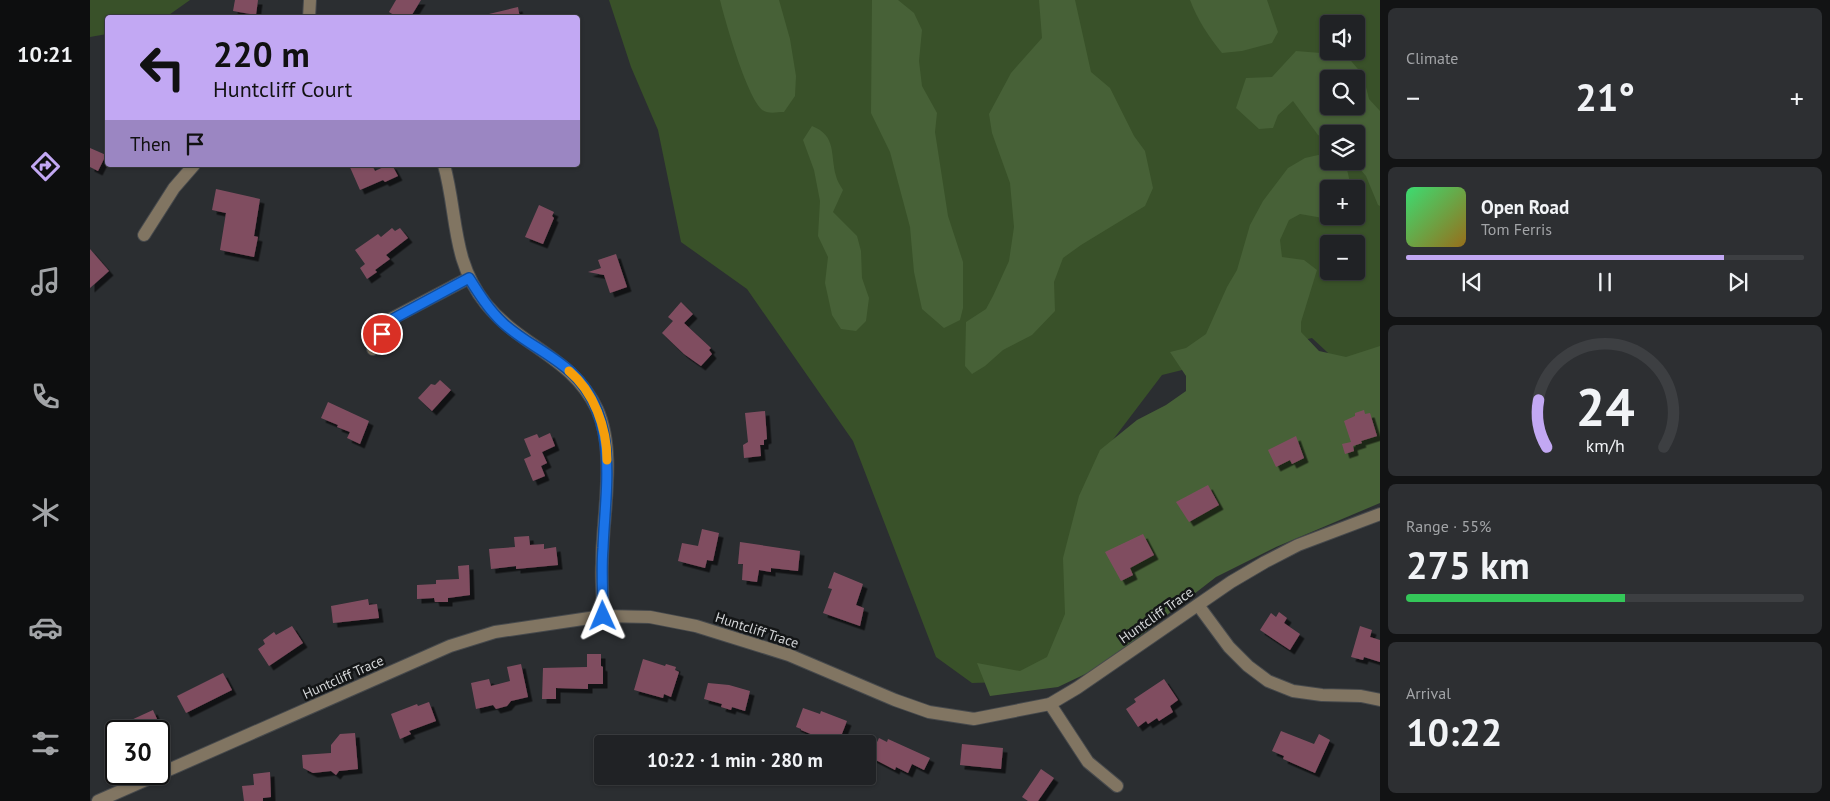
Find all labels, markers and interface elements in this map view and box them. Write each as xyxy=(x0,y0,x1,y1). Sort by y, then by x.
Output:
map controls xyxy=(1320,15,1365,280)
button: sound xyxy=(1320,15,1365,60)
text: 220 m xyxy=(213,31,310,77)
icon: left xyxy=(130,35,195,100)
text: 10:21 xyxy=(17,40,73,68)
text: Climate xyxy=(1406,48,1458,68)
button: search xyxy=(1320,70,1365,115)
text: 21° xyxy=(1575,72,1635,121)
text: Huntcliff Court xyxy=(213,75,352,103)
text: − xyxy=(1406,79,1420,116)
text: + xyxy=(1790,79,1804,116)
button: layers xyxy=(1320,125,1365,170)
icon: arrive xyxy=(181,130,209,158)
text: Then xyxy=(130,132,171,156)
icon: directions xyxy=(28,149,63,184)
button: + xyxy=(1320,180,1365,225)
text: Open Road xyxy=(1481,195,1569,219)
text: Tom Ferris xyxy=(1481,219,1552,239)
button: − xyxy=(1320,235,1365,280)
icon: music xyxy=(28,264,63,299)
icon: previous xyxy=(1458,268,1486,296)
icon: pause xyxy=(1591,268,1619,296)
icon: next xyxy=(1724,268,1752,296)
pin xyxy=(361,313,403,355)
icon: arrive xyxy=(368,320,396,348)
text: 24 xyxy=(1576,373,1634,440)
icon: phone xyxy=(28,379,63,414)
text: km/h xyxy=(1585,434,1625,457)
icon: climate xyxy=(28,495,63,530)
text: Range · 55% xyxy=(1406,516,1491,536)
text: 275 km xyxy=(1406,540,1530,589)
street label: Huntcliff Trace xyxy=(1115,583,1197,647)
position arrow xyxy=(576,589,628,641)
street label: Huntcliff Trace xyxy=(713,608,801,652)
icon: car xyxy=(28,610,63,645)
street label: Huntcliff Trace xyxy=(300,651,386,703)
text: Arrival xyxy=(1406,683,1451,703)
text: 10:22 xyxy=(1406,707,1502,756)
speed limit sign: 30 xyxy=(105,720,170,785)
icon: filters xyxy=(28,726,63,761)
text: 10:22 · 1 min · 280 m xyxy=(647,748,823,772)

